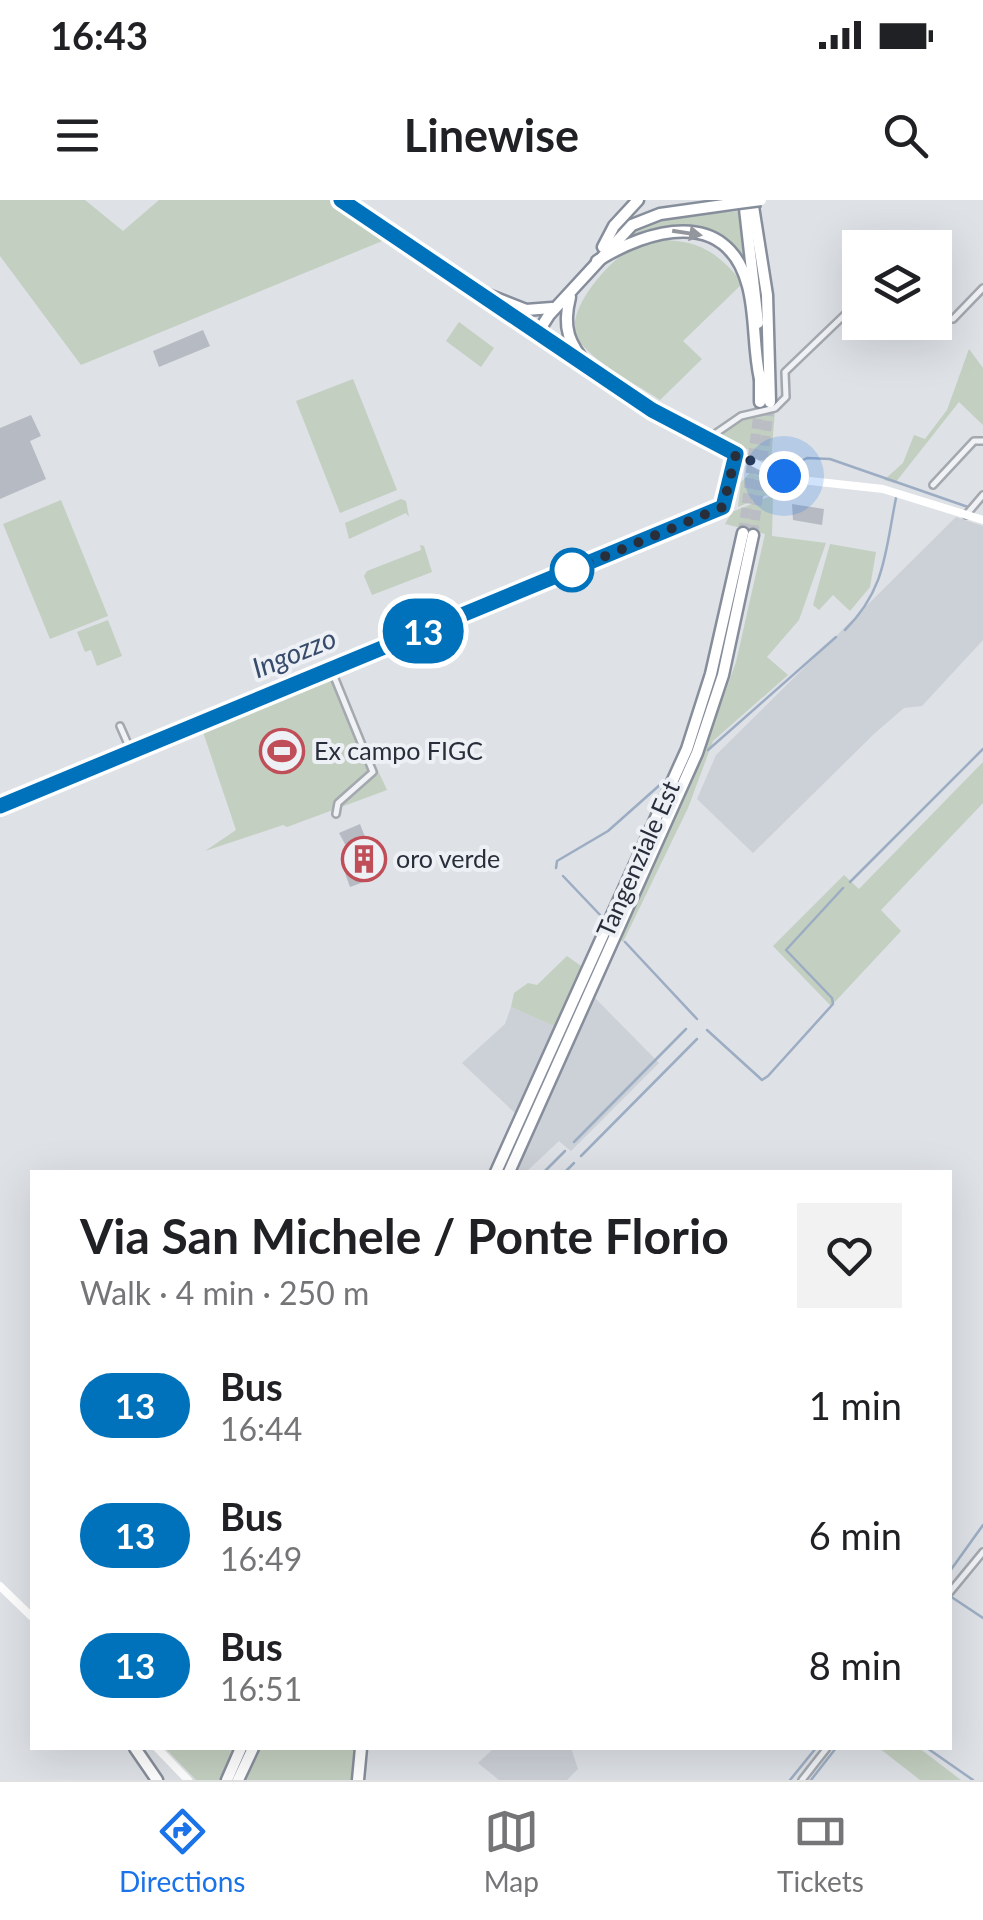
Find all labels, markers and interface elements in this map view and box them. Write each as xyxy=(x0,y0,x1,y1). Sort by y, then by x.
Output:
text: 16:43 xyxy=(50,12,148,58)
icon: menu xyxy=(50,108,105,163)
text: Linewise xyxy=(404,108,579,162)
icon: search xyxy=(878,108,933,163)
one-way arrow xyxy=(672,225,703,241)
map controls xyxy=(842,230,952,340)
button: layers xyxy=(842,230,952,340)
your location xyxy=(759,451,809,501)
unlabelled marker xyxy=(551,549,593,591)
line badge: 13 xyxy=(378,598,468,664)
text: 13 xyxy=(403,610,443,652)
water label: Ingozzo xyxy=(247,620,341,684)
sports icon: Ex campo FIGC xyxy=(259,728,305,774)
place label: Ex campo FIGC xyxy=(314,735,483,765)
street label: Tangenziale Est xyxy=(589,776,685,941)
building icon: oro verde xyxy=(341,836,387,882)
place label: oro verde xyxy=(396,843,500,873)
button: heart xyxy=(797,1203,902,1308)
text: Via San Michele / Ponte Florio xyxy=(80,1207,729,1264)
text: Walk · 4 min · 250 m xyxy=(80,1273,369,1312)
text: Bus xyxy=(220,1363,283,1409)
text: 1 min xyxy=(809,1382,902,1428)
text: 13 xyxy=(115,1384,155,1426)
text: 16:44 xyxy=(220,1409,302,1448)
text: Bus xyxy=(220,1493,283,1539)
text: 6 min xyxy=(809,1512,902,1558)
text: 13 xyxy=(115,1514,155,1556)
text: 16:49 xyxy=(220,1539,302,1578)
text: Bus xyxy=(220,1623,283,1669)
text: 8 min xyxy=(809,1642,902,1688)
text: 13 xyxy=(115,1644,155,1686)
text: 16:51 xyxy=(220,1669,302,1708)
tab: Directions xyxy=(119,1804,245,1898)
tab: Map xyxy=(484,1804,539,1898)
tab: Tickets xyxy=(777,1804,864,1898)

